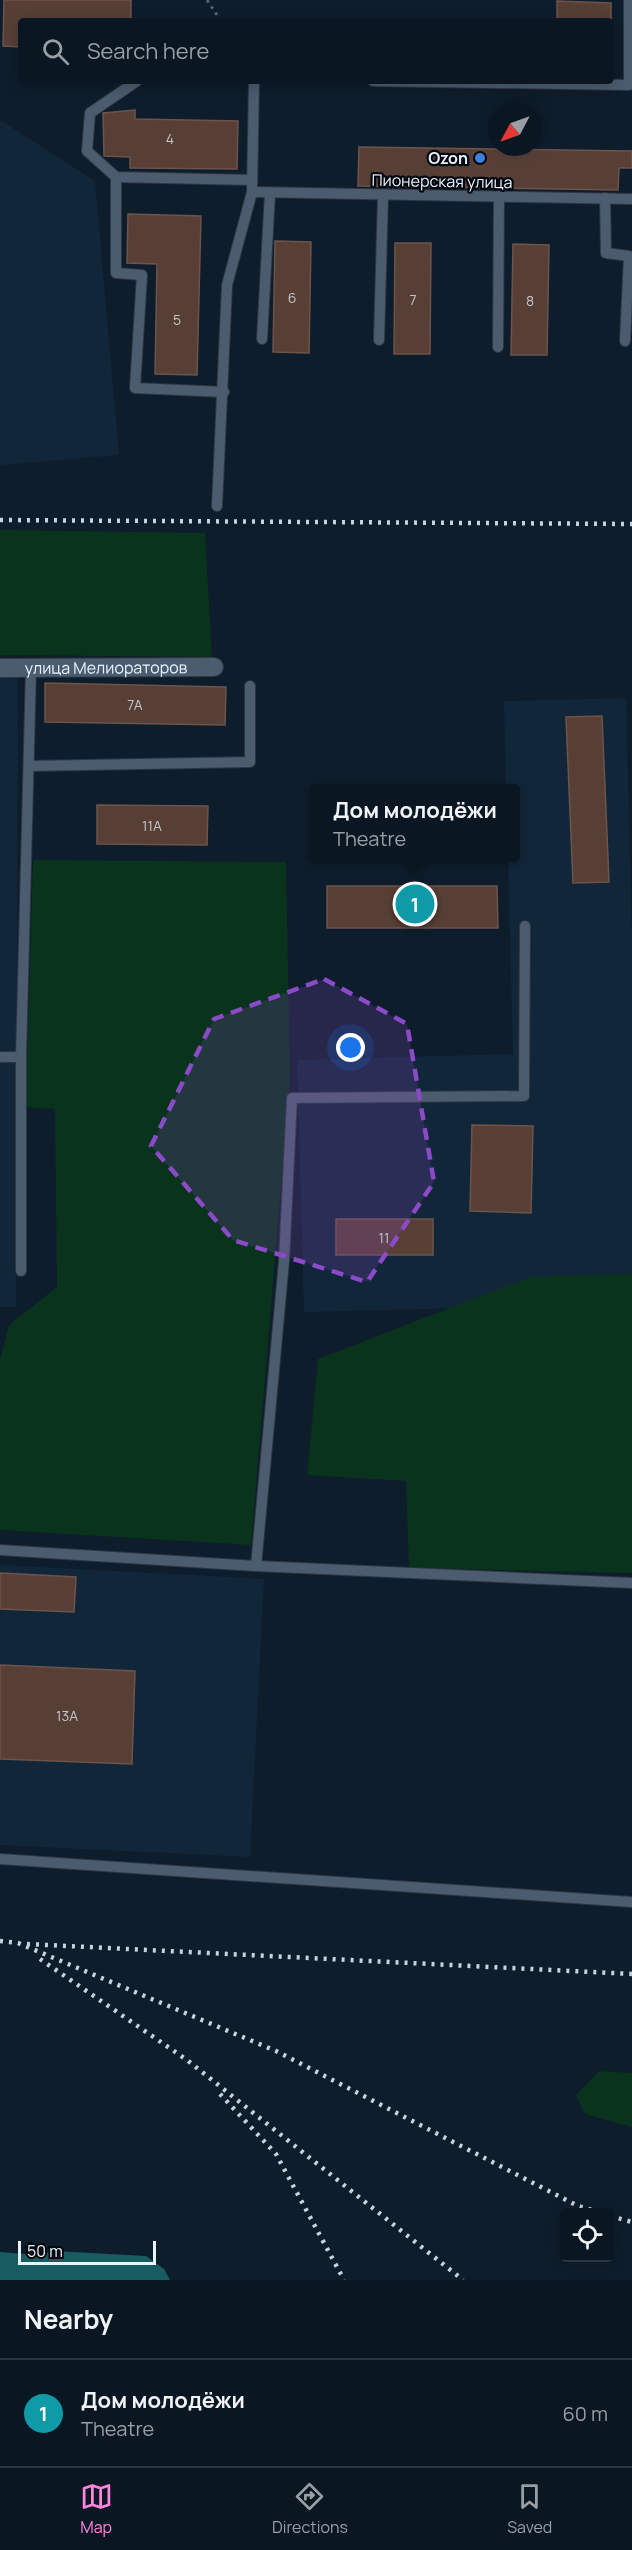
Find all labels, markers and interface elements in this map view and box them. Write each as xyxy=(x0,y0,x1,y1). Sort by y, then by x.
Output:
search box xyxy=(18,18,614,84)
icon: search xyxy=(39,35,72,68)
text: Search here xyxy=(87,36,209,66)
north arrow xyxy=(488,102,542,156)
house number: 4 xyxy=(166,129,174,148)
place label: Ozon xyxy=(428,147,468,169)
marker: Ozon xyxy=(473,151,487,165)
street label: Пионерская улица xyxy=(371,169,513,193)
house number: 6 xyxy=(288,288,296,307)
house number: 7 xyxy=(409,290,417,309)
house number: 8 xyxy=(526,291,534,310)
house number: 5 xyxy=(173,310,181,329)
street label: улица Мелиораторов xyxy=(25,656,188,679)
house number: 7А xyxy=(127,695,143,714)
popup xyxy=(310,784,520,862)
text: Дом молодёжи xyxy=(333,795,497,825)
house number: 11А xyxy=(142,816,162,835)
text: Theatre xyxy=(333,825,406,852)
pin: 1 xyxy=(396,882,434,926)
your location xyxy=(336,1033,365,1062)
house number: 11 xyxy=(379,1228,389,1247)
house number: 13А xyxy=(56,1706,78,1725)
map controls xyxy=(560,2208,614,2262)
button: locate xyxy=(560,2208,614,2262)
scale bar xyxy=(18,2238,156,2266)
text: 50 m xyxy=(27,2240,63,2262)
text: Nearby xyxy=(24,2301,113,2337)
text: Дом молодёжи xyxy=(81,2385,245,2415)
text: 1 xyxy=(39,2400,48,2427)
text: 60 m xyxy=(562,2400,608,2427)
text: Theatre xyxy=(81,2415,154,2442)
tab: Map xyxy=(80,2480,113,2538)
tab: Directions xyxy=(272,2480,348,2538)
tab: Saved xyxy=(507,2480,552,2538)

